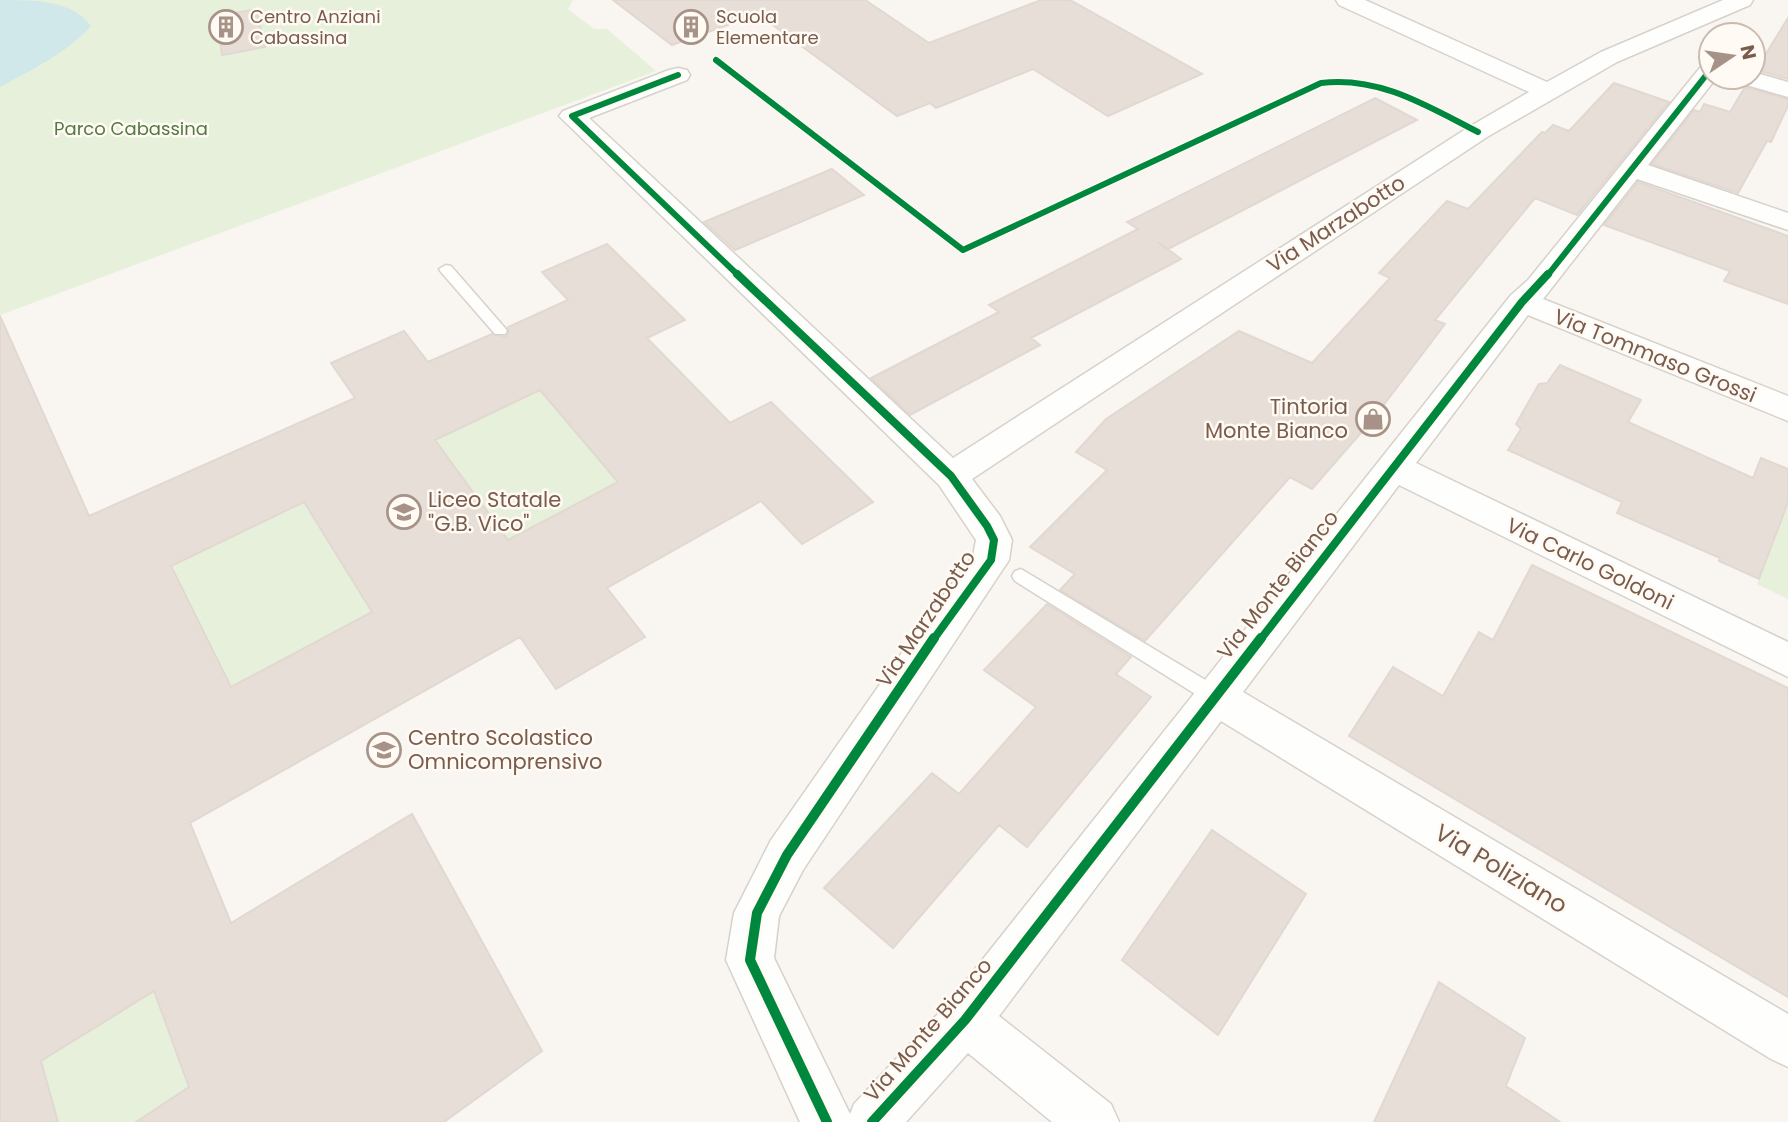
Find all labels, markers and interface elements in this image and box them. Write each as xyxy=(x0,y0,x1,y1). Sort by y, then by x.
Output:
place label: Centro Anziani Cabassina xyxy=(250,4,381,50)
place label: Scuola Elementare xyxy=(716,4,819,50)
building icon: Centro Anziani Cabassina xyxy=(207,8,245,46)
building icon: Scuola Elementare xyxy=(672,8,710,46)
north arrow xyxy=(1697,21,1767,91)
text: N xyxy=(1733,42,1763,62)
park label: Parco Cabassina xyxy=(54,116,208,141)
street label: Via Marzabotto xyxy=(1261,168,1410,279)
street label: Via Tommaso Grossi xyxy=(1550,302,1761,409)
place label: Tintoria Monte Bianco xyxy=(1205,392,1348,445)
shop icon: Tintoria Monte Bianco xyxy=(1354,400,1392,438)
place label: Liceo Statale "G.B. Vico" xyxy=(428,485,561,538)
school or university icon: Liceo Statale "G.B. Vico" xyxy=(385,493,423,531)
street label: Via Monte Bianco xyxy=(1210,504,1345,665)
street label: Via Carlo Goldoni xyxy=(1502,510,1679,617)
street label: Via Marzabotto xyxy=(869,545,982,693)
place label: Centro Scolastico Omnicomprensivo xyxy=(408,723,602,776)
school or university icon: Centro Scolastico Omnicomprensivo xyxy=(365,731,403,769)
street label: Via Poliziano xyxy=(1429,816,1574,921)
street label: Via Monte Bianco xyxy=(857,951,998,1108)

